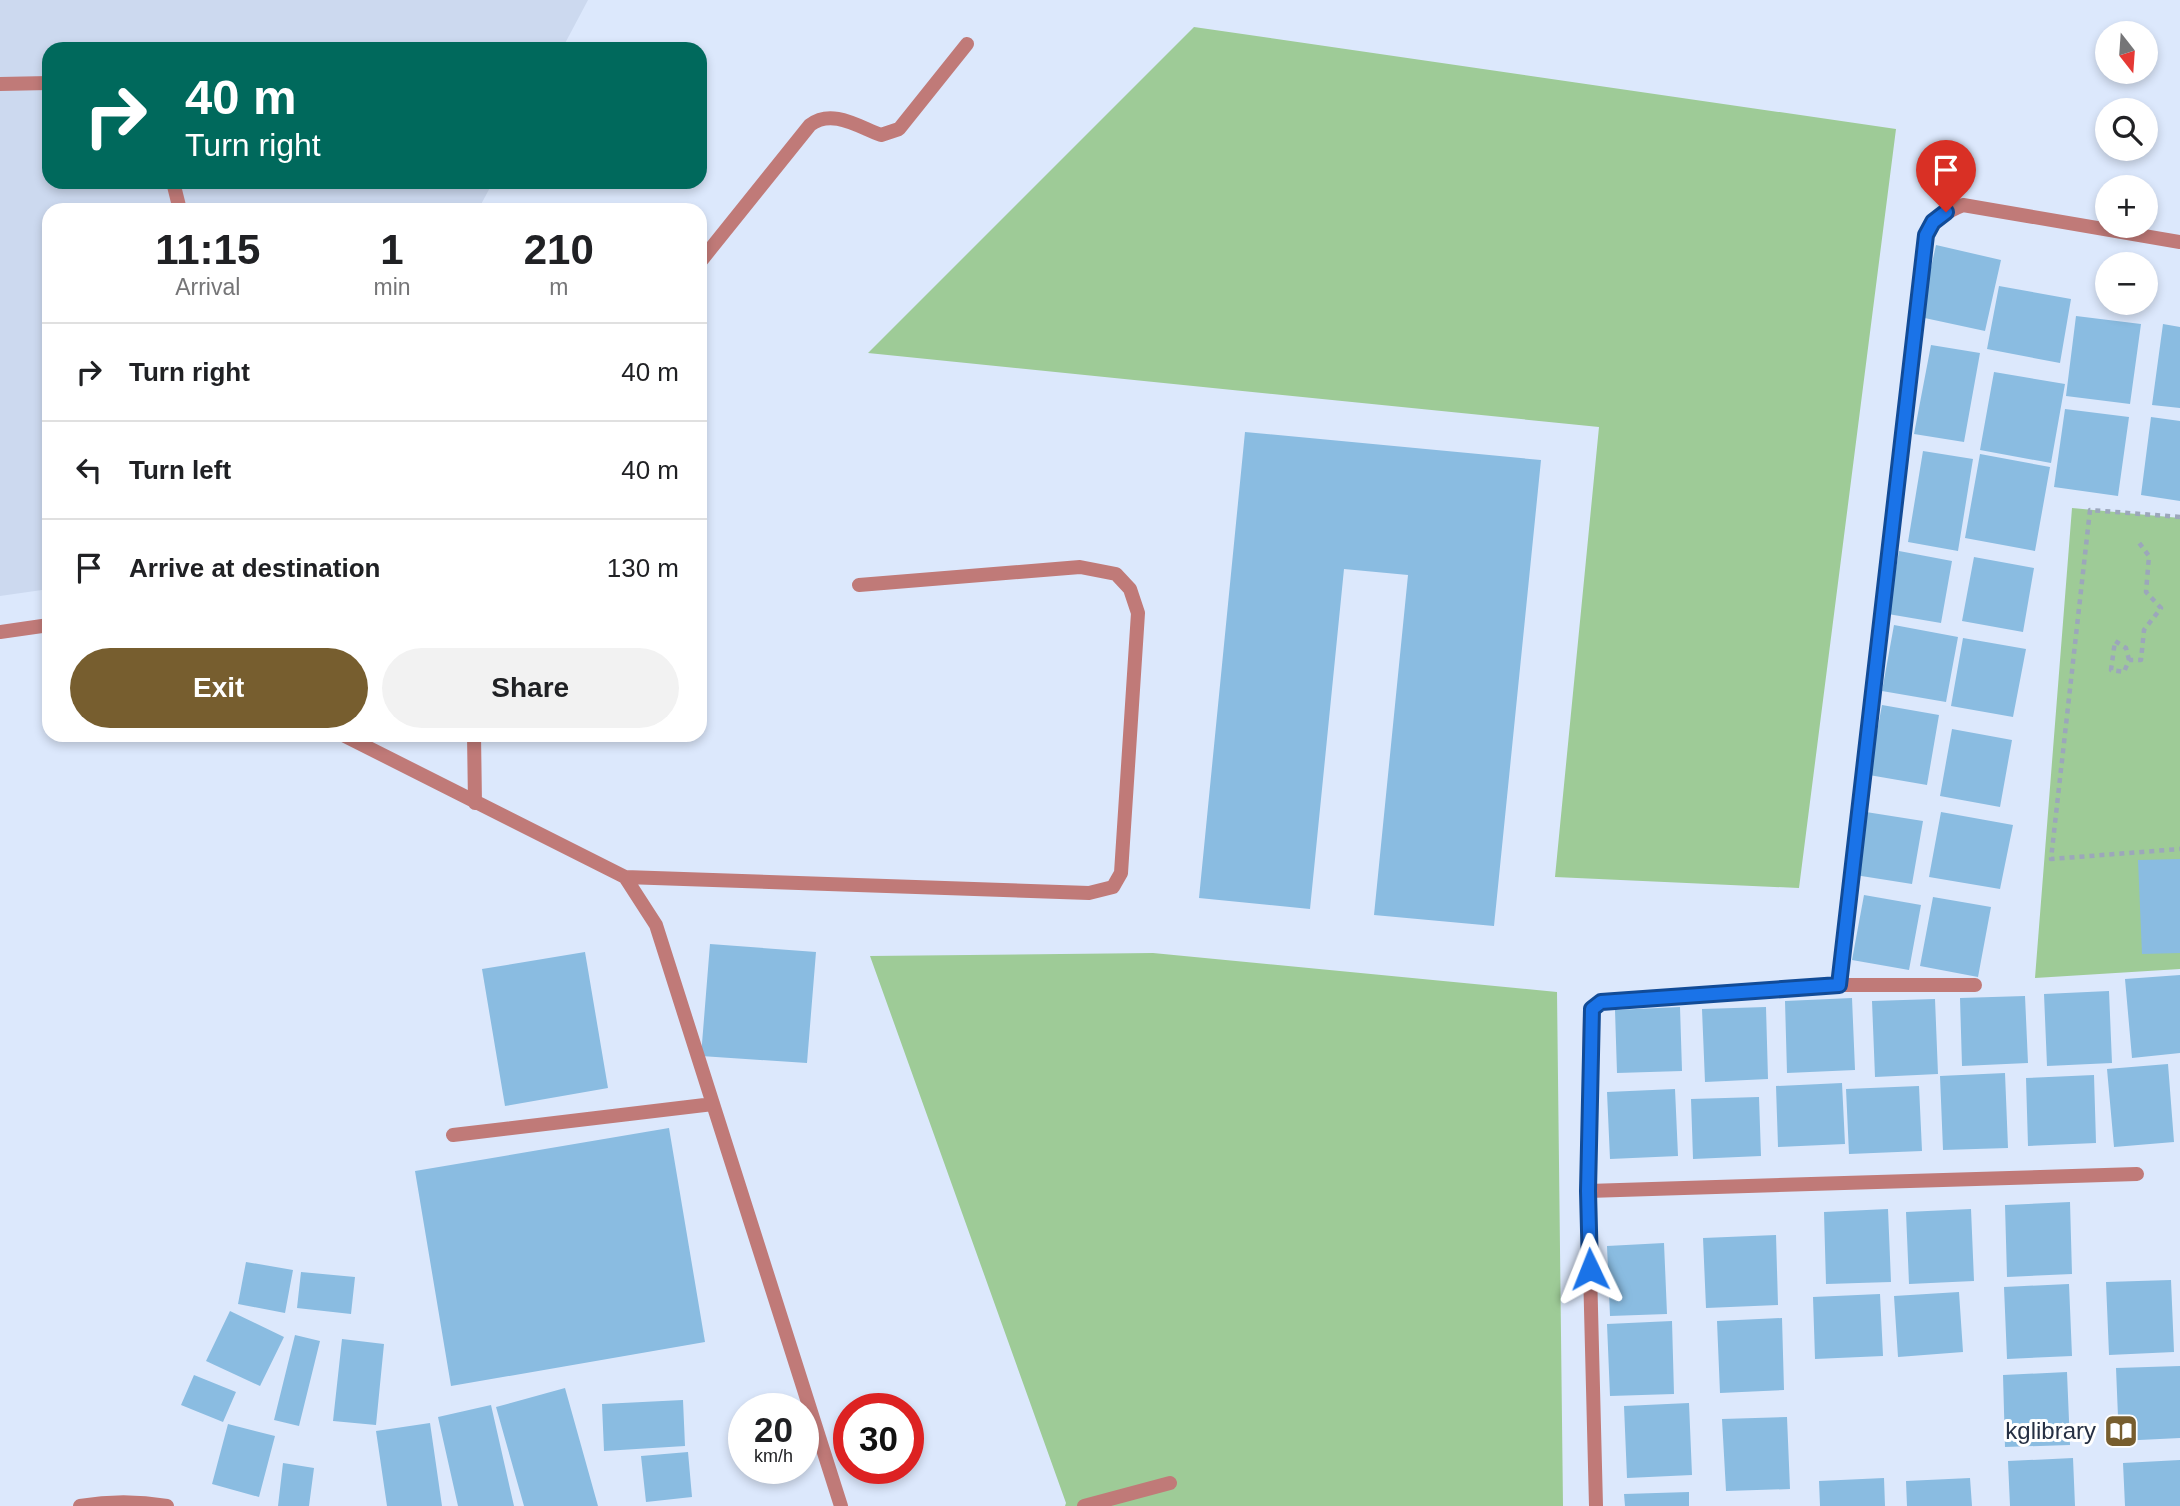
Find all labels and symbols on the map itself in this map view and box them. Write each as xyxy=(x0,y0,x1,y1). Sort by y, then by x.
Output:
north arrow xyxy=(2095,21,2158,84)
pin xyxy=(1916,140,1976,212)
position arrow xyxy=(1553,1232,1627,1306)
speed limit sign: 30 xyxy=(833,1393,924,1484)
library icon: kglibrary xyxy=(2102,1412,2140,1450)
place label: kglibrary xyxy=(2005,1417,2096,1444)

